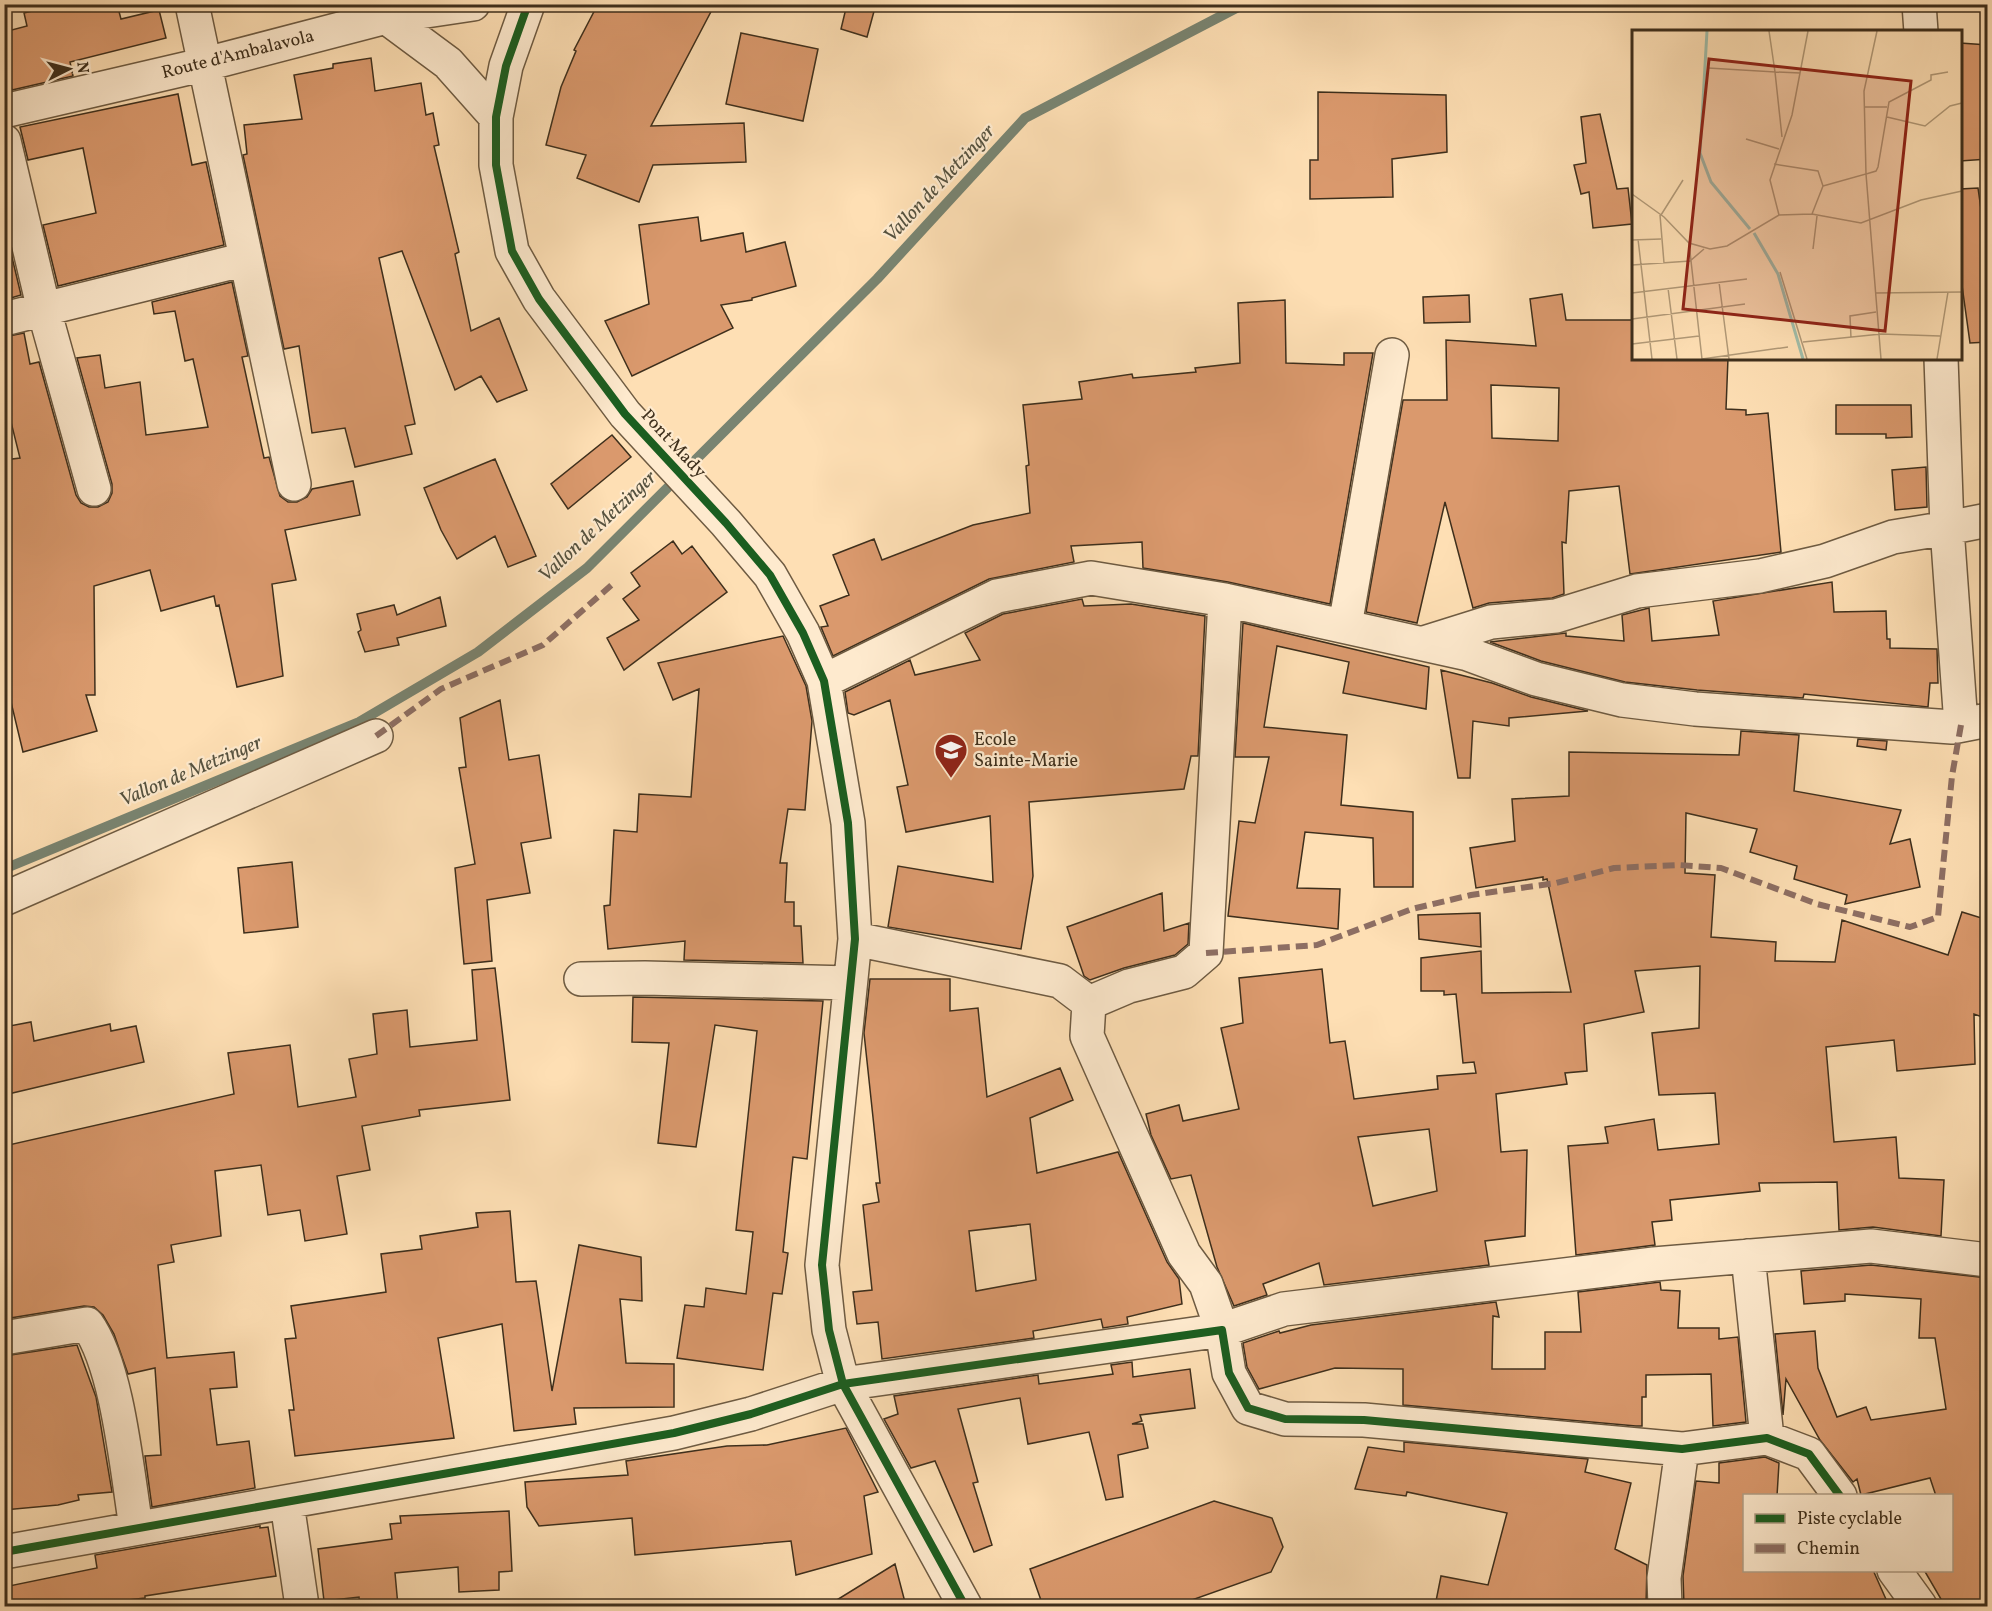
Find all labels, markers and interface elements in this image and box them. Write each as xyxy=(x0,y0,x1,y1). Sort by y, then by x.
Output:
street label: Route d'Ambalavola xyxy=(159,24,317,86)
inset map xyxy=(1632,30,1962,360)
north arrow xyxy=(39,39,99,99)
text: N xyxy=(70,61,94,75)
water label: Vallon de Metzinger xyxy=(878,118,1003,249)
street label: Pont Mady xyxy=(635,404,712,484)
water label: Vallon de Metzinger xyxy=(533,464,664,589)
place label: Ecole Sainte-Marie xyxy=(974,728,1078,774)
water label: Vallon de Metzinger xyxy=(115,729,267,815)
school or university icon: Ecole Sainte-Marie xyxy=(933,732,969,779)
legend xyxy=(1743,1494,1953,1572)
text: Piste cyclable xyxy=(1797,1507,1902,1532)
text: Chemin xyxy=(1797,1537,1860,1562)

